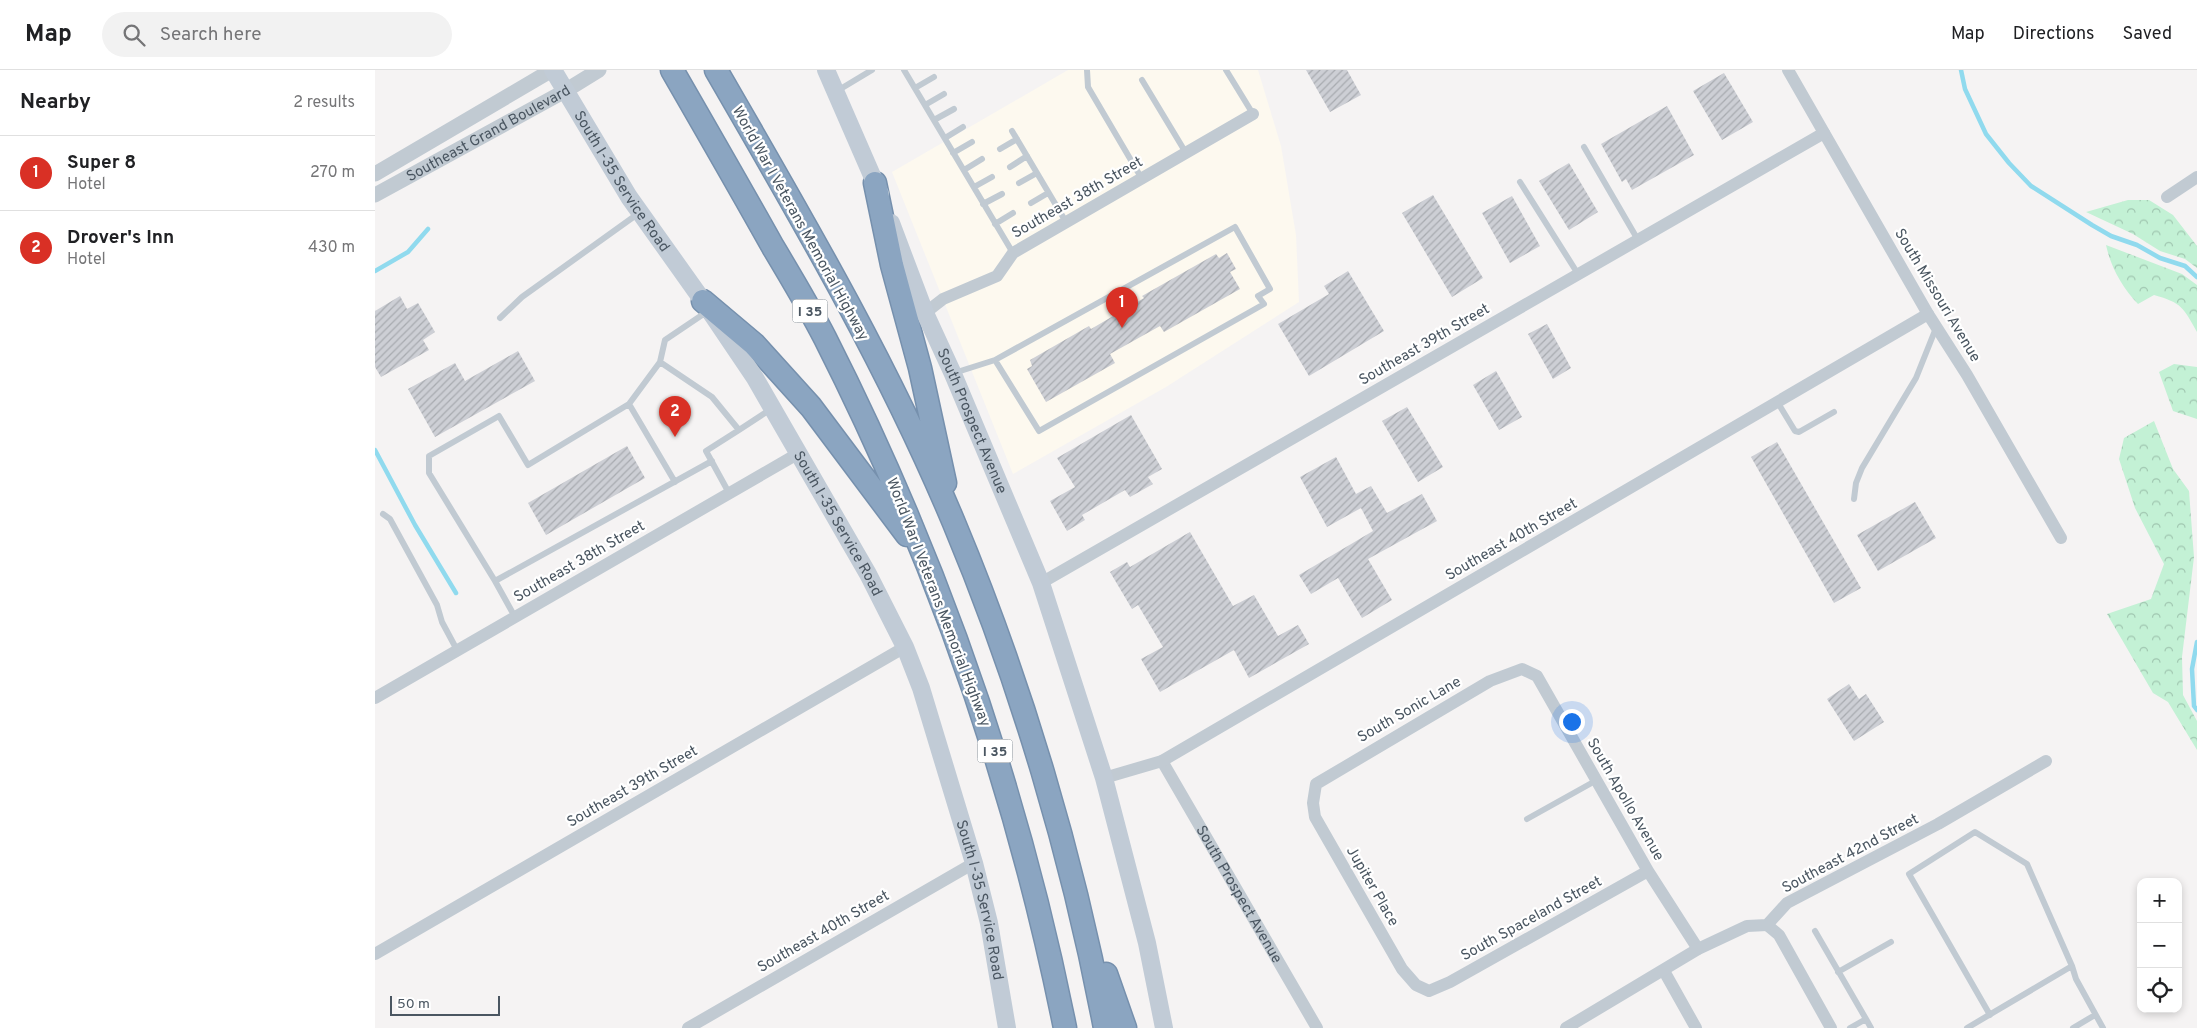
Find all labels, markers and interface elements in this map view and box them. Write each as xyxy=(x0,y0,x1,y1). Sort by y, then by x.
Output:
search box xyxy=(102,12,452,57)
text: Map xyxy=(25,20,72,50)
icon: search xyxy=(120,21,148,49)
text: Search here xyxy=(160,23,261,47)
text: Map xyxy=(1951,23,1985,46)
text: Directions xyxy=(2013,23,2095,46)
text: Saved xyxy=(2123,23,2172,46)
street label: Southeast Grand Boulevard xyxy=(404,82,575,187)
text: Nearby xyxy=(20,89,91,116)
text: 2 results xyxy=(293,93,355,113)
street label: World War I Veterans Memorial Highway xyxy=(727,103,872,344)
street label: South I-35 Service Road xyxy=(569,108,673,256)
text: Super 8 xyxy=(67,151,136,175)
street label: Southeast 38th Street xyxy=(1009,153,1147,244)
text: 1 xyxy=(33,163,39,183)
text: 270 m xyxy=(310,163,355,183)
text: Hotel xyxy=(67,175,106,195)
text: Drover's Inn xyxy=(67,226,174,250)
street label: South Missouri Avenue xyxy=(1889,226,1984,366)
text: 2 xyxy=(31,238,41,258)
text: 430 m xyxy=(308,238,355,258)
text: Hotel xyxy=(67,250,106,270)
pin: 1 xyxy=(1106,287,1138,328)
road number: I 35 xyxy=(793,300,827,322)
street label: Southeast 39th Street xyxy=(1356,300,1494,390)
street label: South Prospect Avenue xyxy=(932,346,1010,497)
pin: 2 xyxy=(659,396,691,437)
street label: South I-35 Service Road xyxy=(788,448,886,600)
street label: World War I Veterans Memorial Highway xyxy=(881,475,994,730)
street label: Southeast 40th Street xyxy=(1442,495,1581,586)
street label: Southeast 38th Street xyxy=(511,517,649,608)
street label: South Sonic Lane xyxy=(1355,673,1465,748)
your location xyxy=(1559,709,1585,735)
street label: South Apollo Avenue xyxy=(1582,735,1668,865)
road number: I 35 xyxy=(977,739,1013,762)
street label: Southeast 39th Street xyxy=(564,742,702,832)
street label: Southeast 42nd Street xyxy=(1779,810,1922,898)
street label: South I-35 Service Road xyxy=(951,818,1007,982)
street label: South Prospect Avenue xyxy=(1191,823,1285,967)
street label: Jupiter Place xyxy=(1341,843,1402,930)
street label: South Spaceland Street xyxy=(1458,873,1606,966)
map controls xyxy=(2137,878,2182,1013)
button: + xyxy=(2137,878,2182,923)
street label: Southeast 40th Street xyxy=(754,887,893,978)
button: − xyxy=(2137,923,2182,968)
button: locate xyxy=(2137,968,2182,1013)
scale bar xyxy=(390,993,500,1016)
text: 50 m xyxy=(397,996,430,1013)

